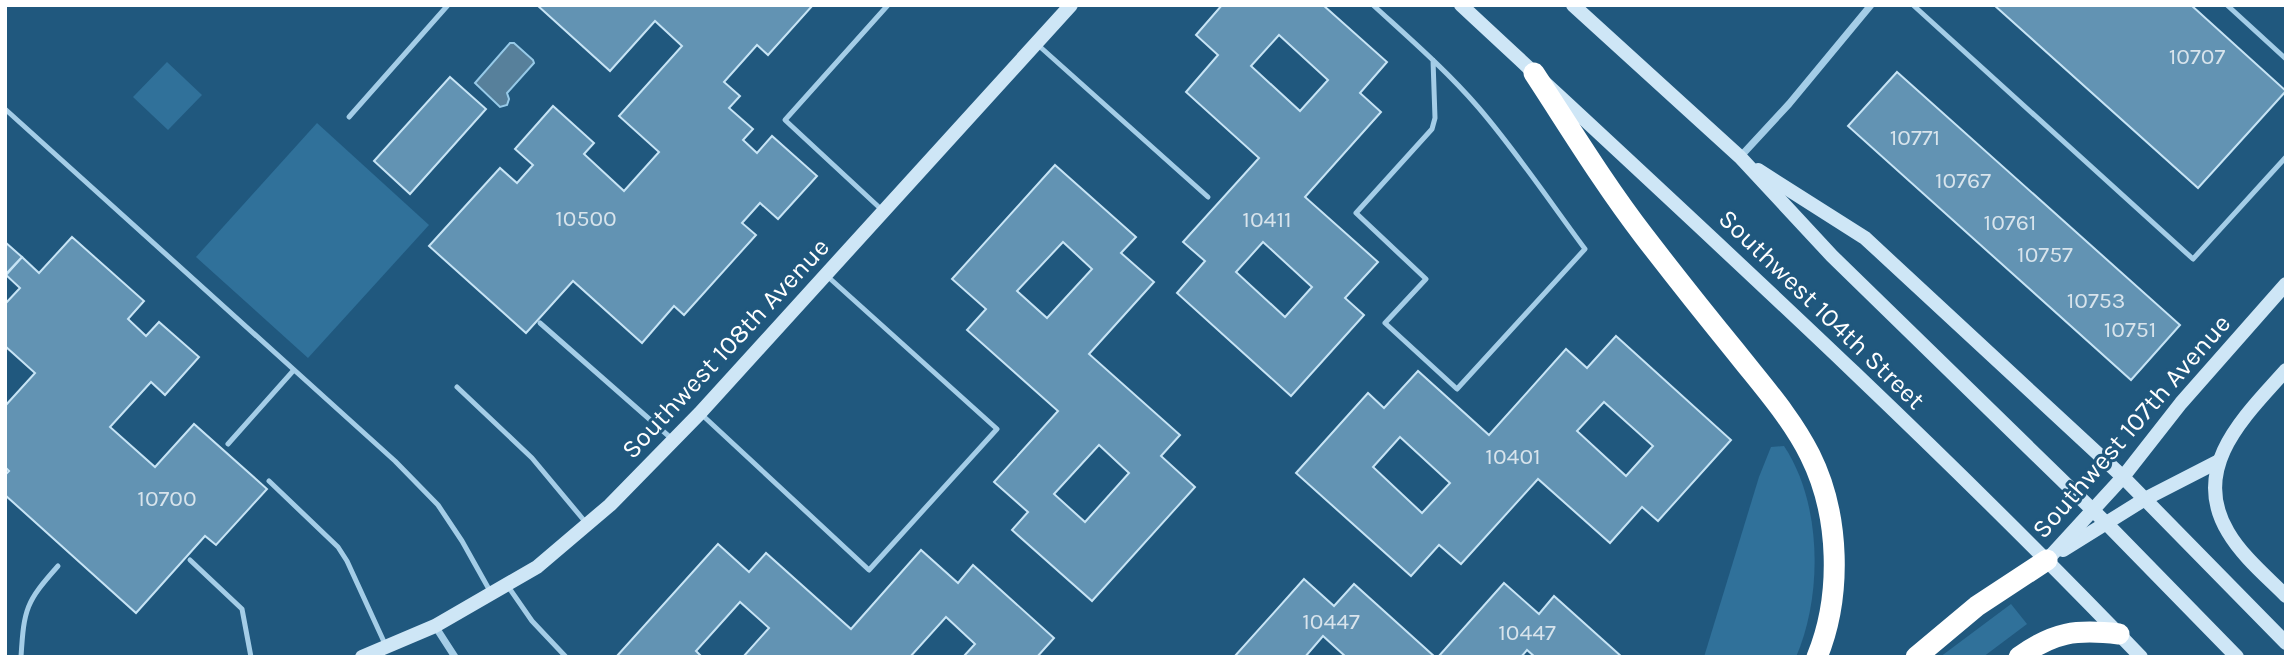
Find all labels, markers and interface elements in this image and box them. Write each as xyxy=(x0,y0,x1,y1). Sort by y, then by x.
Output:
house number: 10707 xyxy=(2169,43,2225,70)
house number: 10771 xyxy=(1890,124,1940,151)
house number: 10767 xyxy=(1935,167,1991,194)
street label: Southwest 104th Street xyxy=(1712,203,1931,416)
house number: 10500 xyxy=(555,205,617,232)
house number: 10411 xyxy=(1242,206,1292,233)
house number: 10761 xyxy=(1984,209,2036,236)
street label: Southwest 108th Avenue xyxy=(615,232,836,465)
house number: 10757 xyxy=(2017,241,2073,268)
house number: 10753 xyxy=(2067,287,2125,314)
street label: Southwest 107th Avenue xyxy=(2026,308,2237,545)
house number: 10751 xyxy=(2104,316,2156,343)
house number: 10401 xyxy=(1485,443,1541,470)
house number: 10700 xyxy=(137,485,197,512)
house number: 10447 xyxy=(1302,608,1360,635)
house number: 10447 xyxy=(1498,619,1556,646)

